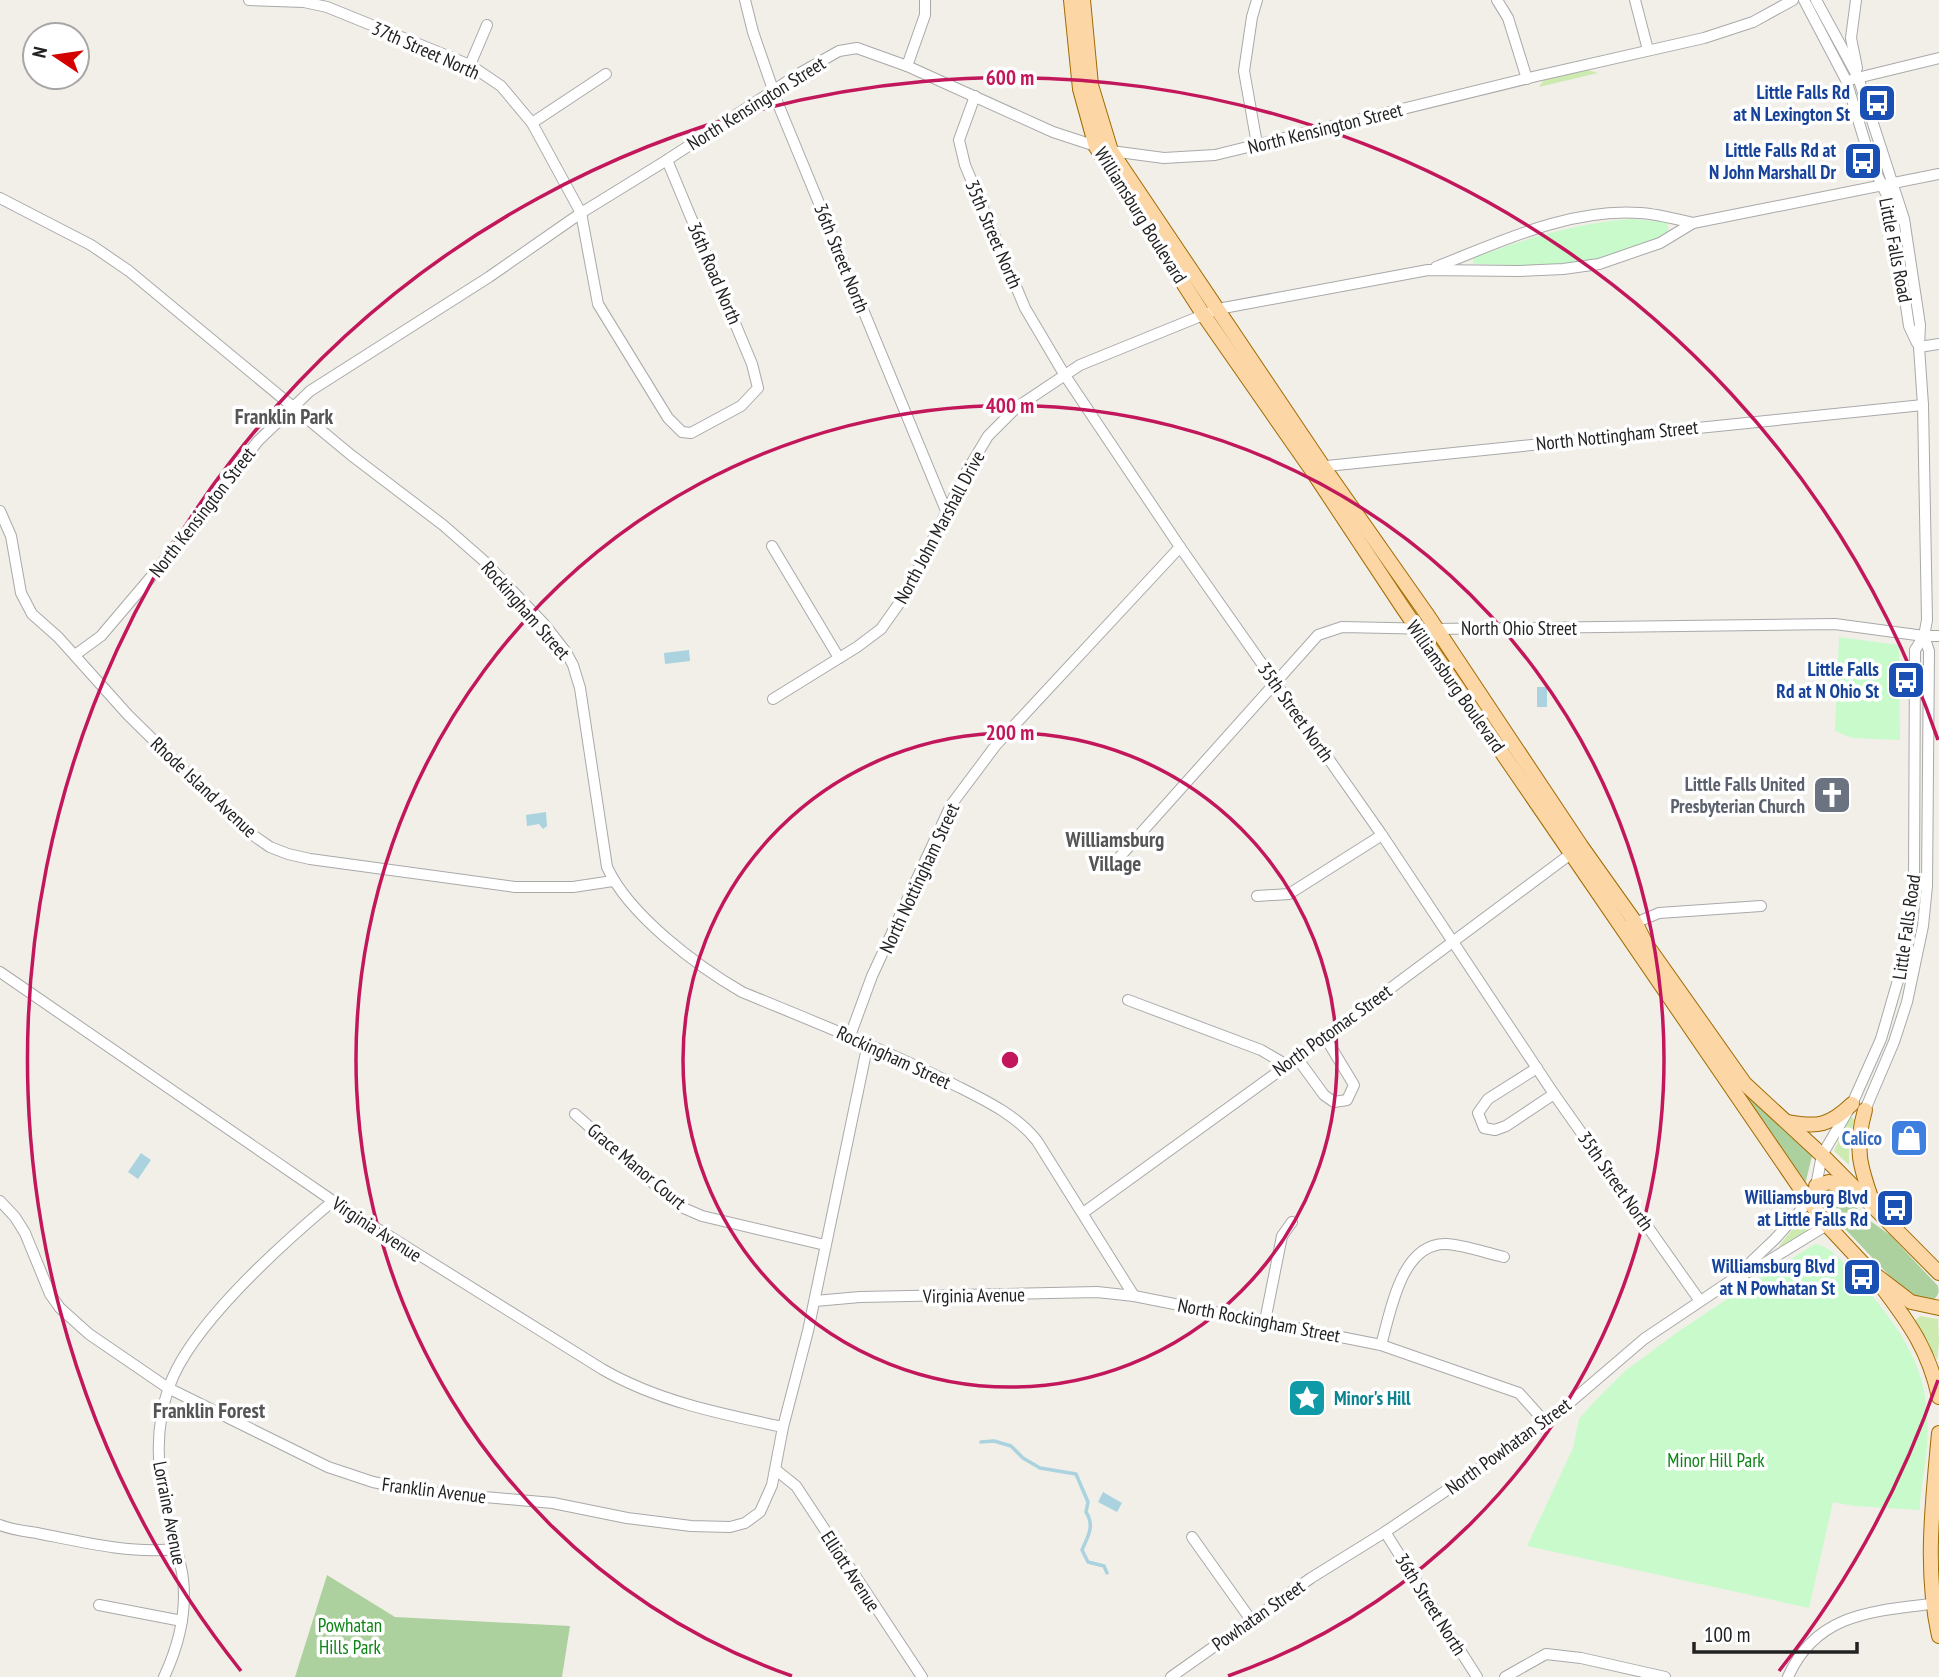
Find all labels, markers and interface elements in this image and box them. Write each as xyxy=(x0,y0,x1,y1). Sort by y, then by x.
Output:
street label: 37th Street North xyxy=(368,16,484,84)
north arrow xyxy=(21,21,91,91)
text: N xyxy=(27,44,52,60)
street label: North Kensington Street xyxy=(682,50,830,155)
text: 600 m xyxy=(986,64,1034,91)
place label: Little Falls Rd at N Lexington St xyxy=(1733,80,1850,126)
bus stop icon: Little Falls Rd at N Lexington St xyxy=(1856,82,1898,124)
street label: North Kensington Street xyxy=(1245,97,1406,159)
place label: Little Falls Rd at N John Marshall Dr xyxy=(1709,138,1836,184)
bus stop icon: Little Falls Rd at N John Marshall Dr xyxy=(1842,140,1884,182)
street label: Williamsburg Boulevard xyxy=(1090,143,1192,287)
street label: 35th Street North xyxy=(960,176,1028,292)
street label: Little Falls Road xyxy=(1874,196,1918,304)
street label: 36th Street North xyxy=(809,200,875,316)
street label: 36th Road North xyxy=(683,218,747,328)
text: 400 m xyxy=(986,392,1034,419)
district label: Franklin Park xyxy=(235,403,333,430)
street label: North Nottingham Street xyxy=(1535,414,1700,455)
street label: North Kensington Street xyxy=(144,442,261,582)
street label: North John Marshall Drive xyxy=(889,446,990,608)
street label: Rockingham Street xyxy=(477,556,576,665)
street label: Williamsburg Boulevard xyxy=(1401,615,1511,757)
street label: North Ohio Street xyxy=(1461,616,1578,640)
place label: Little Falls Rd at N Ohio St xyxy=(1776,657,1879,703)
street label: 35th Street North xyxy=(1253,658,1339,766)
bus stop icon: Little Falls Rd at N Ohio St xyxy=(1885,659,1927,701)
text: 200 m xyxy=(986,719,1034,746)
street label: Rhode Island Avenue xyxy=(146,732,262,843)
place label: Little Falls United Presbyterian Church xyxy=(1670,772,1805,818)
church icon: Little Falls United Presbyterian Church xyxy=(1811,774,1853,816)
street label: North Nottingham Street xyxy=(874,798,965,957)
district label: Williamsburg Village xyxy=(1065,826,1164,877)
street label: Little Falls Road xyxy=(1887,873,1925,981)
street label: North Potomac Street xyxy=(1268,978,1397,1081)
street label: Rockingham Street xyxy=(833,1020,956,1094)
centre of rings xyxy=(998,1048,1022,1072)
shop icon: Calico xyxy=(1888,1117,1930,1159)
street label: Grace Manor Court xyxy=(583,1118,692,1215)
place label: Calico xyxy=(1842,1126,1882,1150)
street label: 35th Street North xyxy=(1573,1127,1659,1235)
place label: Williamsburg Blvd at Little Falls Rd xyxy=(1744,1185,1868,1231)
bus stop icon: Williamsburg Blvd at Little Falls Rd xyxy=(1874,1187,1916,1229)
street label: Virginia Avenue xyxy=(327,1191,426,1267)
place label: Williamsburg Blvd at N Powhatan St xyxy=(1711,1254,1835,1300)
bus stop icon: Williamsburg Blvd at N Powhatan St xyxy=(1841,1256,1883,1298)
street label: Virginia Avenue xyxy=(922,1282,1025,1308)
street label: North Rockingham Street xyxy=(1176,1292,1343,1348)
place icon: Minor's Hill xyxy=(1286,1377,1328,1419)
place label: Minor's Hill xyxy=(1334,1386,1411,1410)
street label: North Powhatan Street xyxy=(1440,1392,1576,1500)
district label: Franklin Forest xyxy=(153,1397,265,1424)
park label: Minor Hill Park xyxy=(1667,1448,1765,1472)
street label: Lorraine Avenue xyxy=(148,1459,192,1567)
street label: Franklin Avenue xyxy=(381,1472,488,1508)
street label: Elliott Avenue xyxy=(816,1526,886,1616)
street label: 36th Street North xyxy=(1390,1549,1472,1659)
street label: Powhatan Street xyxy=(1207,1574,1310,1656)
scale bar xyxy=(1694,1610,1857,1654)
park label: Powhatan Hills Park xyxy=(318,1613,382,1659)
text: 100 m xyxy=(1704,1621,1750,1648)

